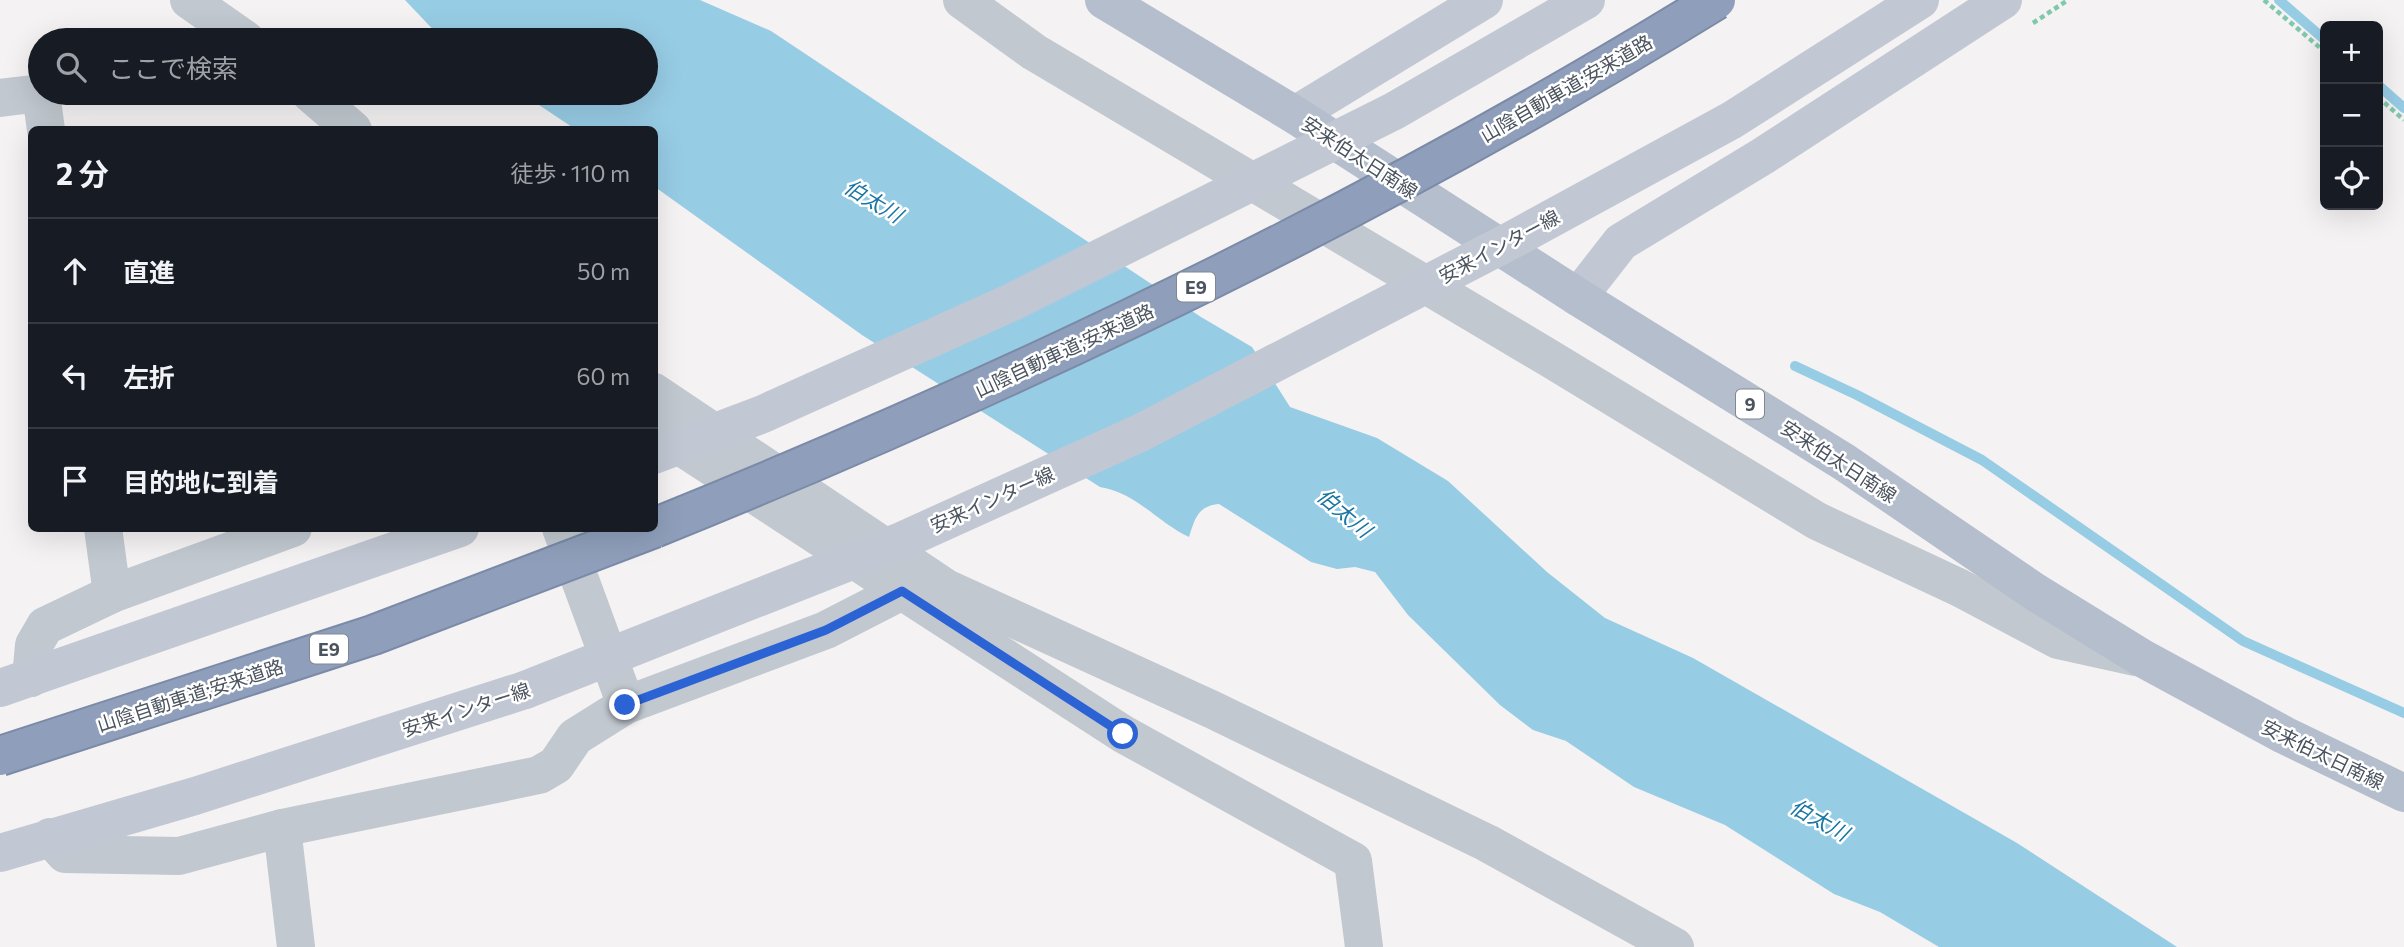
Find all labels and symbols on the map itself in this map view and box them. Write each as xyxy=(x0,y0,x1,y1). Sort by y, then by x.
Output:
street label: 山陰自動車道;安来道路 xyxy=(1476,29,1656,147)
street label: 安来伯太日南線 xyxy=(1298,111,1422,203)
water label: 伯太川 xyxy=(841,173,909,228)
street label: 安来インター線 xyxy=(1435,205,1563,287)
road number: E9 xyxy=(1177,272,1215,302)
street label: 山陰自動車道;安来道路 xyxy=(971,298,1157,402)
road number: 9 xyxy=(1736,390,1764,418)
street label: 安来伯太日南線 xyxy=(1777,415,1901,507)
street label: 安来インター線 xyxy=(927,461,1057,537)
water label: 伯太川 xyxy=(1313,482,1379,543)
road number: E9 xyxy=(310,634,348,664)
street label: 山陰自動車道;安来道路 xyxy=(94,654,286,736)
street label: 安来インター線 xyxy=(399,678,533,740)
route end xyxy=(609,689,640,720)
street label: 安来伯太日南線 xyxy=(2258,715,2388,793)
route start xyxy=(1107,718,1138,749)
water label: 伯太川 xyxy=(1786,793,1855,846)

